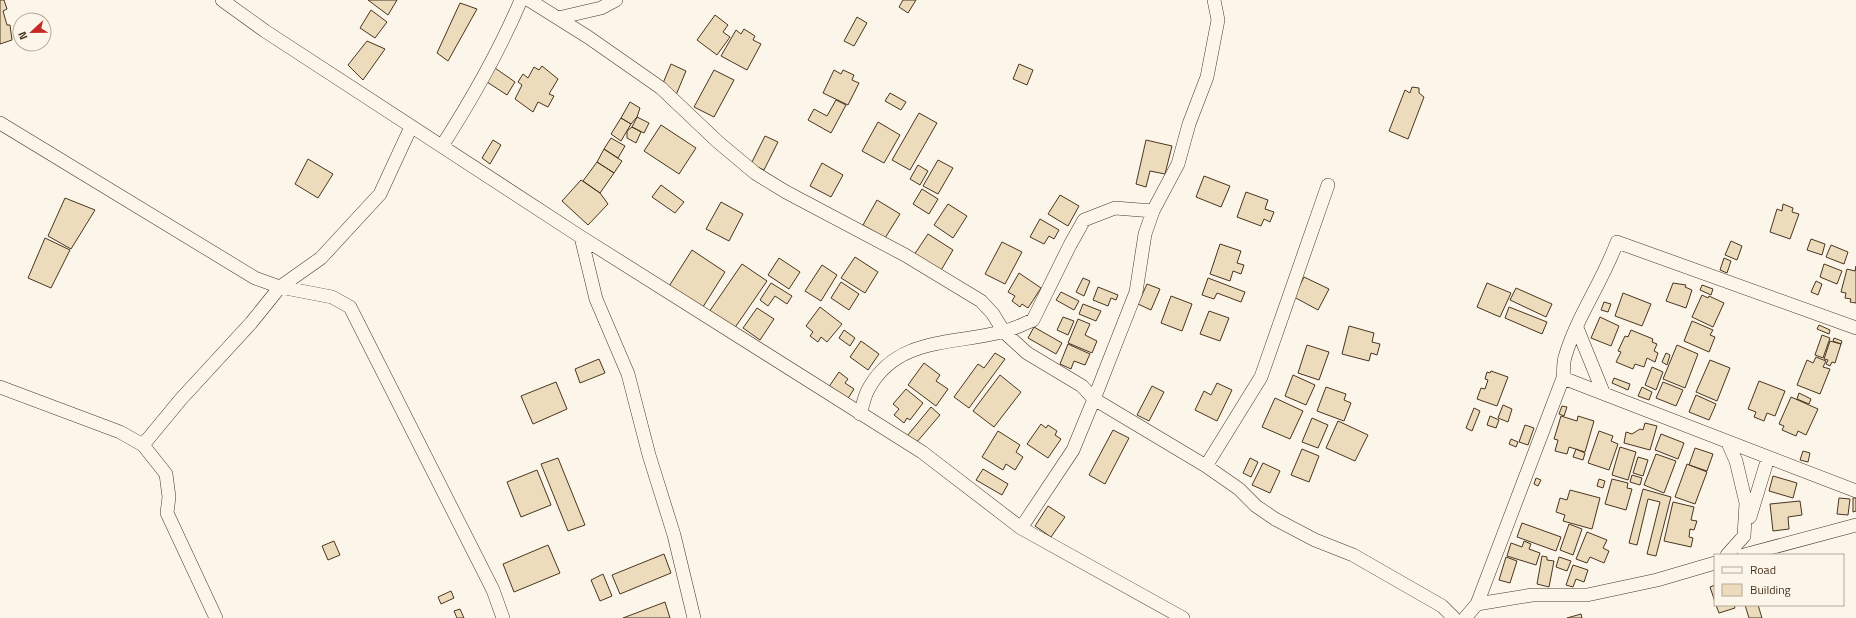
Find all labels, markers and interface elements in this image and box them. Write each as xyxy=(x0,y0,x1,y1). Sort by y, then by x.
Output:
north arrow xyxy=(12,12,52,52)
text: N xyxy=(14,29,32,42)
legend xyxy=(1714,554,1844,606)
text: Road xyxy=(1750,560,1776,579)
text: Building xyxy=(1750,580,1791,599)

